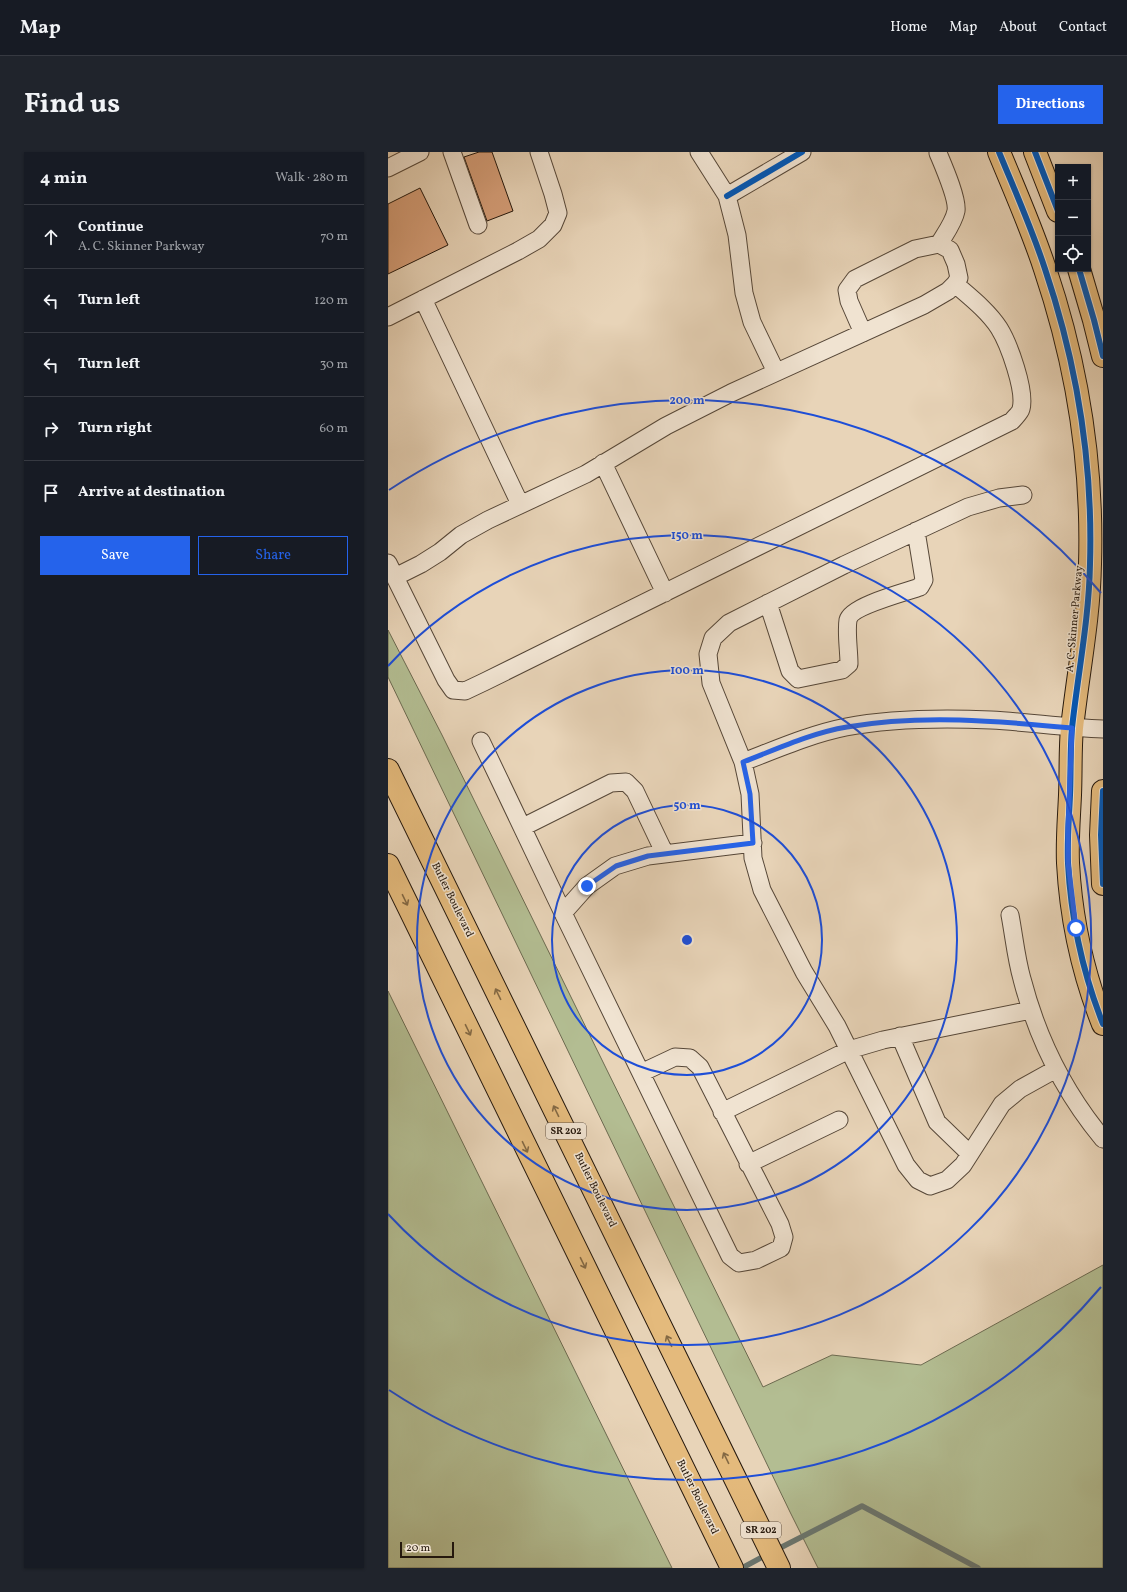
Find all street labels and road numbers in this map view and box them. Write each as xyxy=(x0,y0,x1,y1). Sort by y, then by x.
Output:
street label: A. C. Skinner Parkway xyxy=(1063,565,1087,673)
street label: Butler Boulevard xyxy=(427,860,477,940)
road number: SR 202 xyxy=(546,1123,586,1139)
street label: Butler Boulevard xyxy=(570,1150,620,1230)
street label: Butler Boulevard xyxy=(672,1457,722,1537)
road number: SR 202 xyxy=(741,1522,781,1538)

